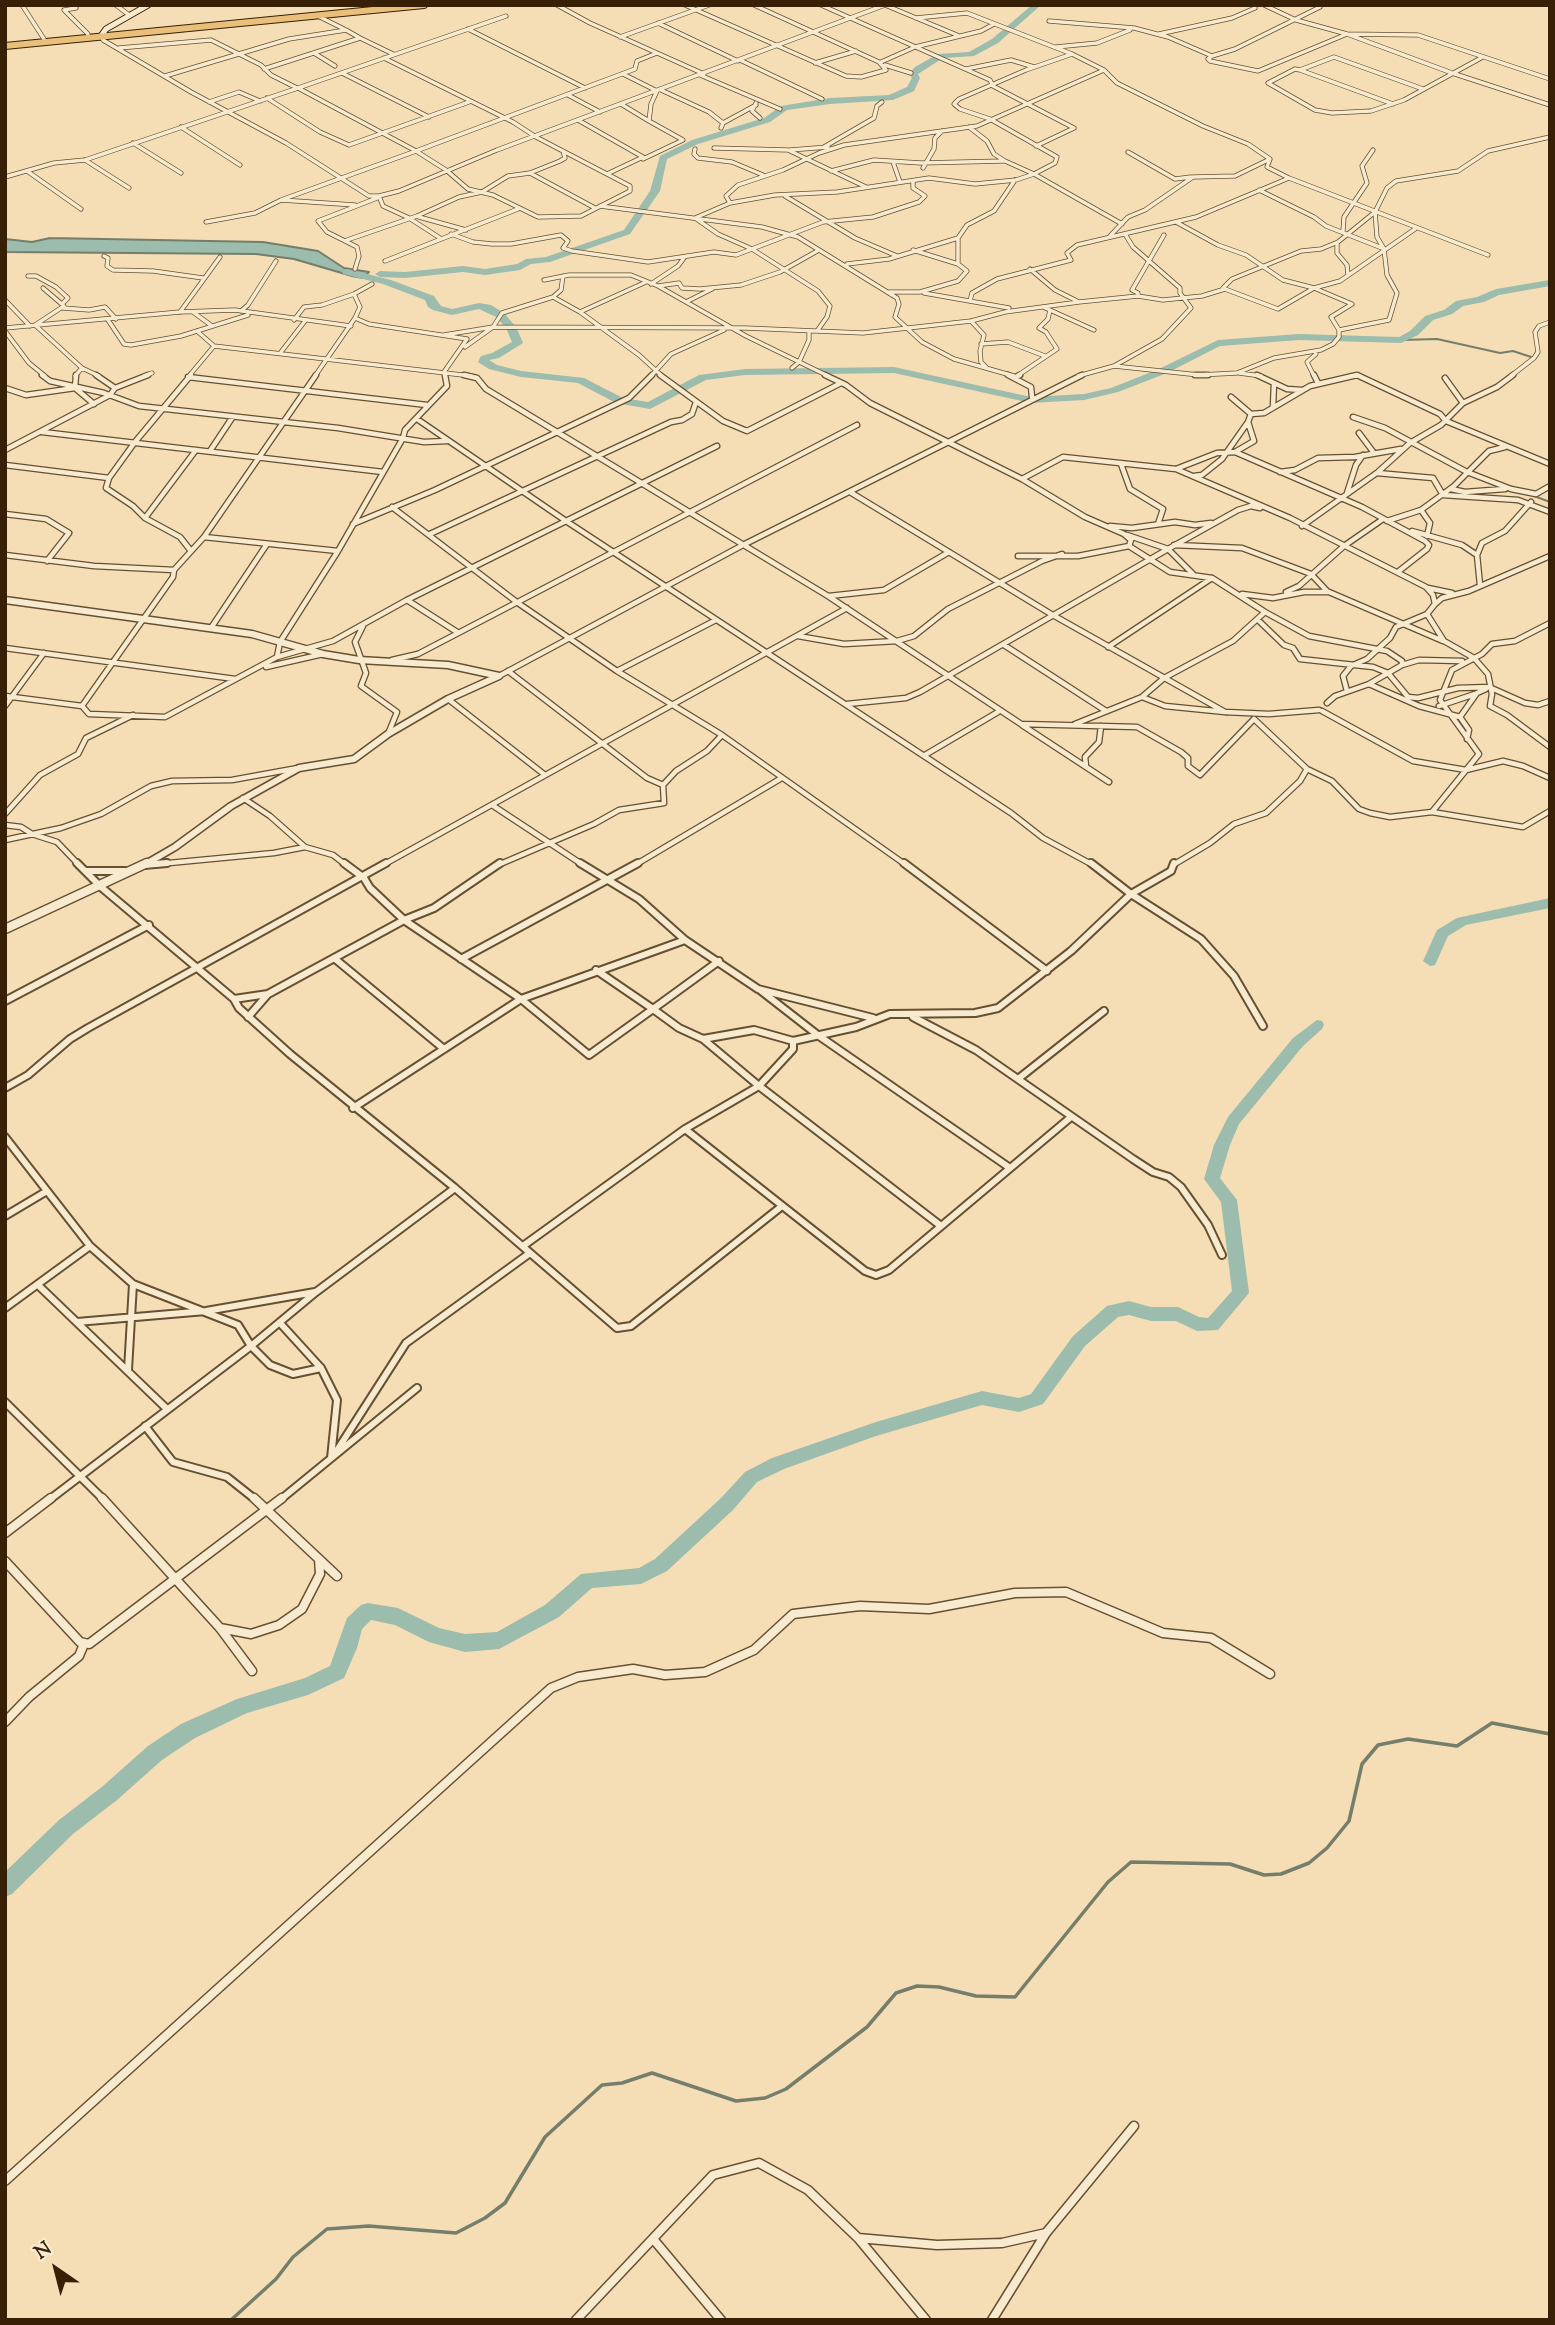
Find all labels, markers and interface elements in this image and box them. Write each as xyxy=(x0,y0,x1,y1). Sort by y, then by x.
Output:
north arrow xyxy=(21,2234,91,2304)
text: N xyxy=(30,2236,58,2267)

